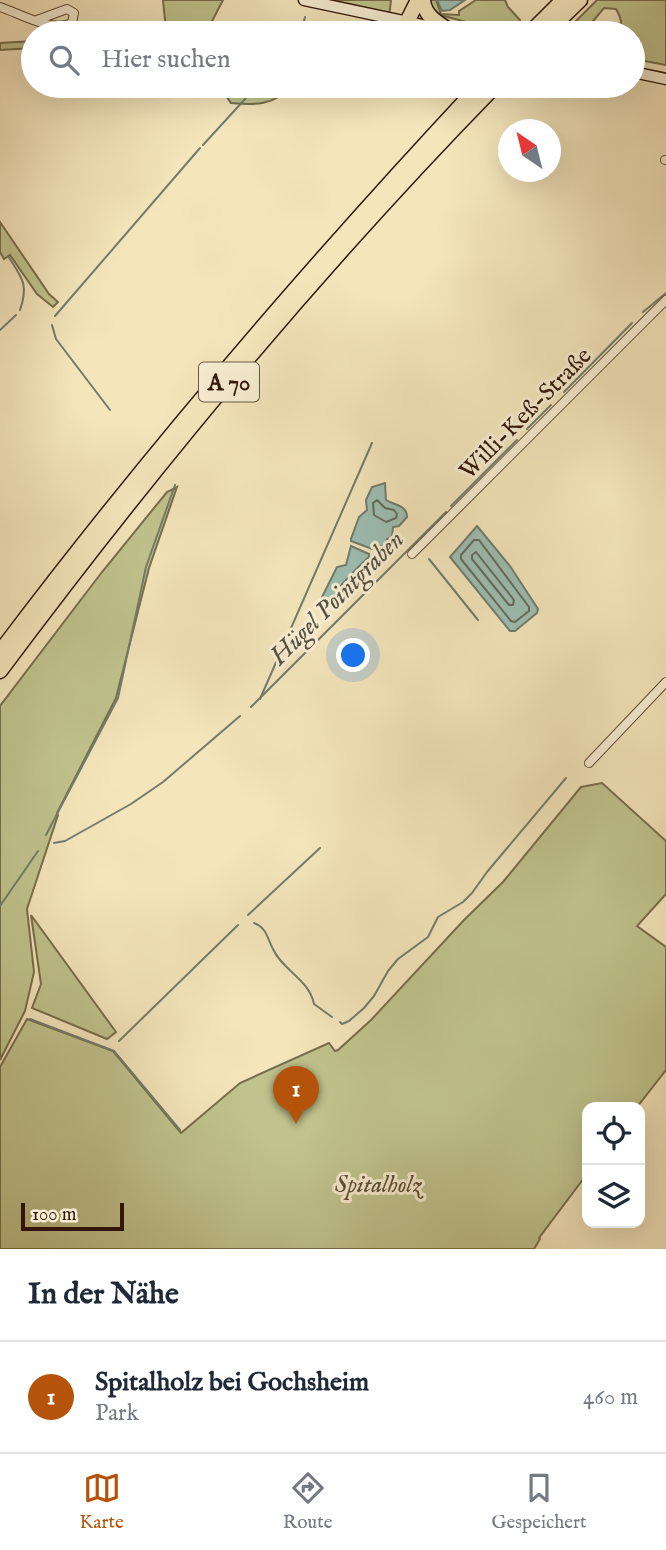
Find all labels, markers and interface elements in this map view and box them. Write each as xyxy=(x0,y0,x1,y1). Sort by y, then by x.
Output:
search box xyxy=(21,21,645,98)
icon: search xyxy=(45,41,83,79)
text: Hier suchen xyxy=(101,43,231,76)
north arrow xyxy=(498,119,561,182)
street label: Willi-Keß-Straße xyxy=(453,341,599,487)
road number: A 70 xyxy=(199,362,259,402)
water label: Hügel Pointgraben xyxy=(262,524,412,674)
your location xyxy=(336,638,370,672)
pin: 1 xyxy=(273,1066,319,1124)
map controls xyxy=(582,1102,645,1228)
button: locate xyxy=(582,1102,645,1165)
button: layers xyxy=(582,1165,645,1228)
park label: Spitalholz xyxy=(335,1170,424,1201)
scale bar xyxy=(21,1200,124,1232)
text: 100 m xyxy=(32,1203,76,1227)
text: In der Nähe xyxy=(28,1276,179,1314)
text: Spitalholz bei Gochsheim xyxy=(95,1366,369,1399)
text: 1 xyxy=(47,1383,55,1412)
text: 460 m xyxy=(583,1383,638,1412)
text: Park xyxy=(95,1399,139,1428)
tab: Karte xyxy=(80,1469,124,1535)
tab: Route xyxy=(283,1469,332,1535)
tab: Gespeichert xyxy=(491,1469,586,1535)

